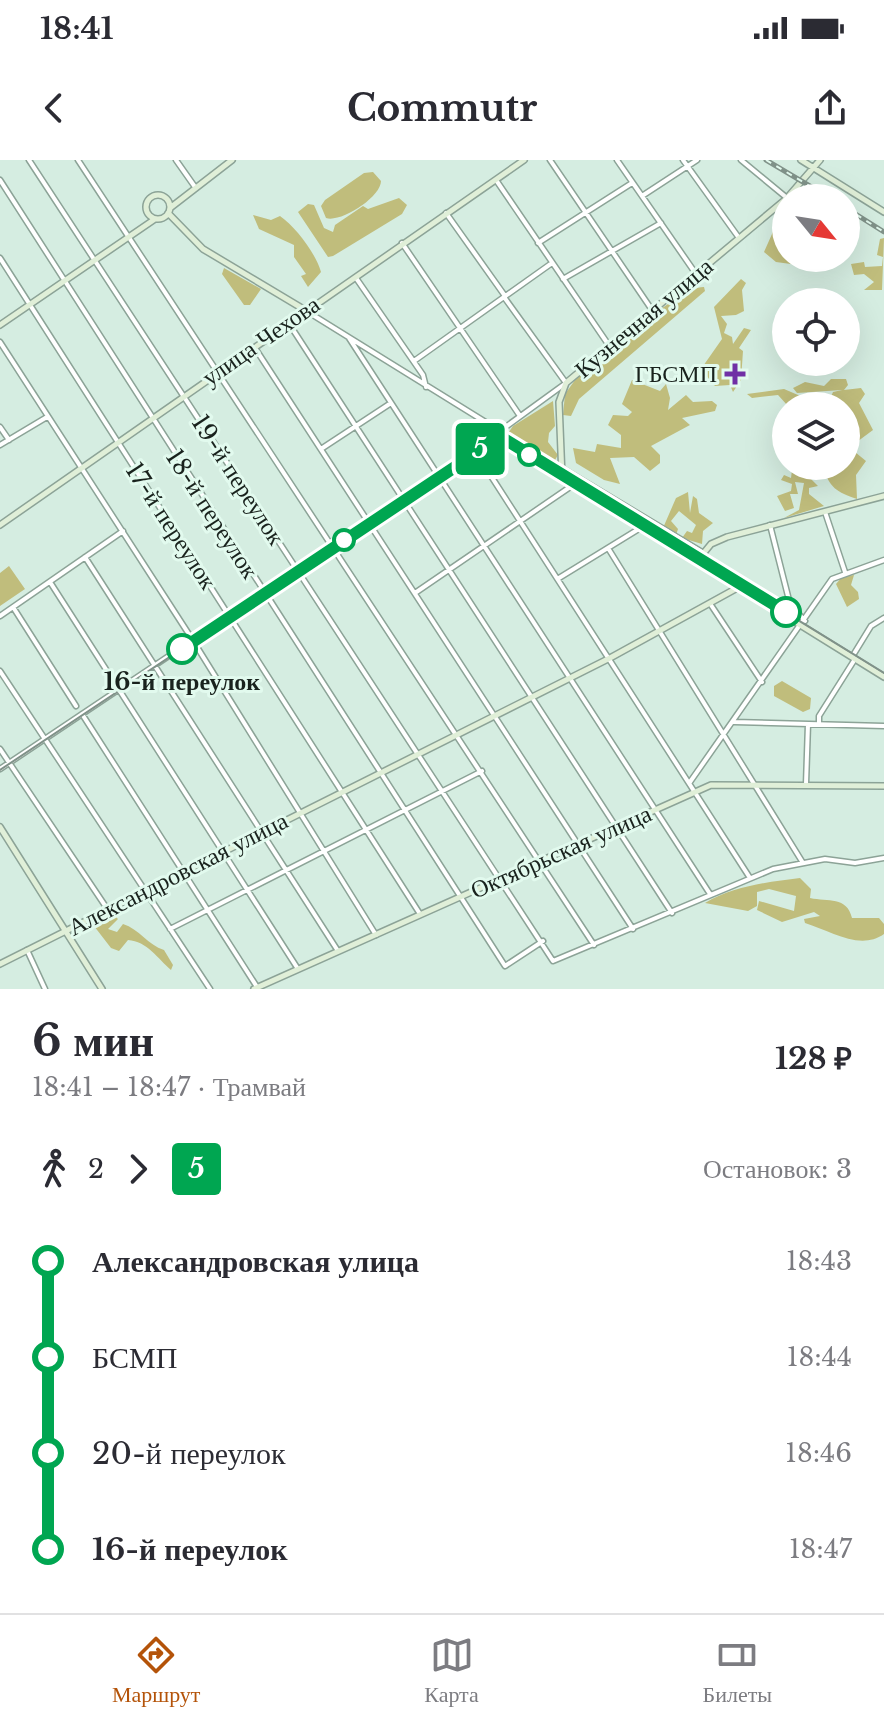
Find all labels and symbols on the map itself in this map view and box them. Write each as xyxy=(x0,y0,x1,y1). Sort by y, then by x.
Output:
north arrow xyxy=(772,184,860,272)
street label: Кузнечная улица xyxy=(569,251,719,384)
street label: улица Чехова xyxy=(196,289,325,392)
place label: ГБСМП xyxy=(635,359,717,388)
marker: ГБСМП xyxy=(724,363,746,385)
street label: 19-й переулок xyxy=(186,409,291,550)
line badge: 5 xyxy=(454,423,506,475)
street label: 18-й переулок xyxy=(160,444,265,584)
unlabelled marker xyxy=(518,444,540,466)
street label: 17-й переулок xyxy=(120,457,223,595)
unlabelled marker xyxy=(333,529,355,551)
unlabelled marker xyxy=(771,597,801,627)
marker: 16-й переулок xyxy=(167,634,197,664)
place label: 16-й переулок xyxy=(104,667,260,696)
street label: Октябрьская улица xyxy=(466,799,656,904)
street label: Александровская улица xyxy=(63,805,293,942)

